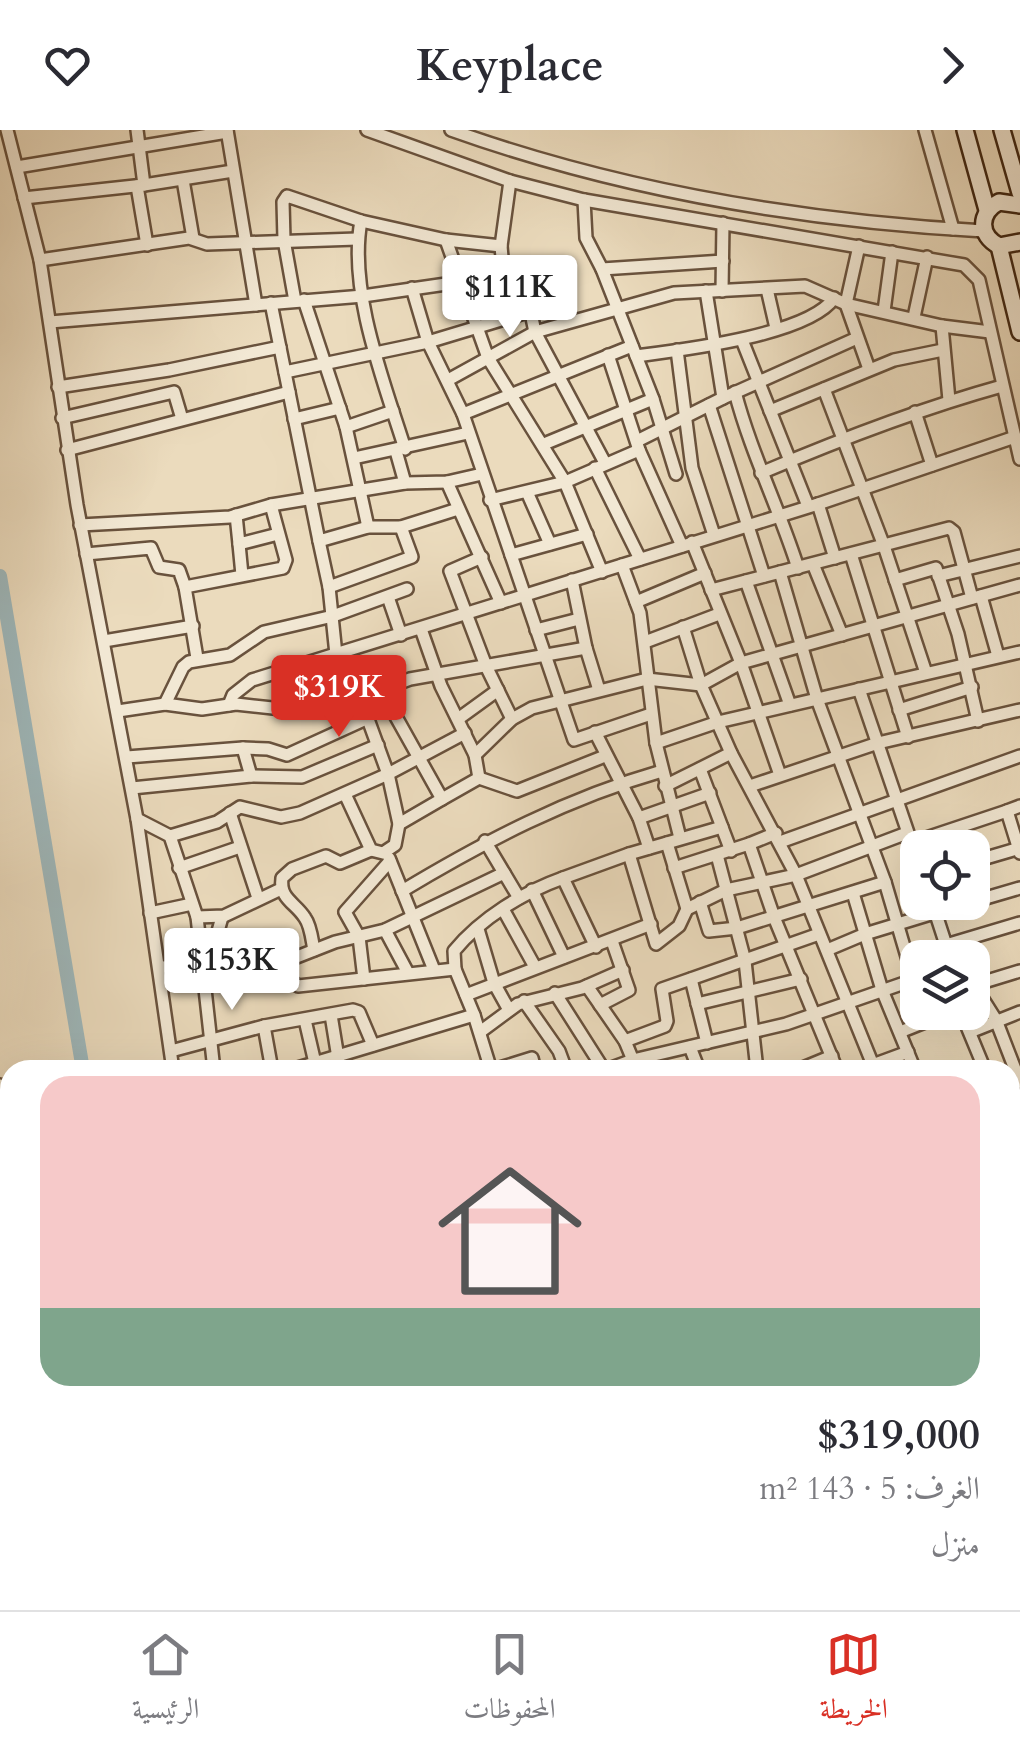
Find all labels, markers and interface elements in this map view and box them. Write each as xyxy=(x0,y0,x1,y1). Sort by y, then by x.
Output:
text: Keyplace xyxy=(416,35,604,96)
icon: heart xyxy=(40,38,95,93)
icon: forward xyxy=(925,38,980,93)
pin: $111K xyxy=(440,255,580,340)
text: $111K xyxy=(464,265,556,309)
pin: $319K xyxy=(269,655,409,740)
text: $319K xyxy=(293,665,385,709)
map controls xyxy=(900,830,990,1030)
button: locate xyxy=(900,830,990,920)
pin: $153K xyxy=(162,928,302,1013)
text: $153K xyxy=(186,938,278,982)
button: layers xyxy=(900,940,990,1030)
icon: home xyxy=(420,1141,600,1321)
text: $319,000 xyxy=(817,1406,980,1463)
text: الغرف: 5 · 143 m² xyxy=(759,1467,980,1511)
text: منزل xyxy=(931,1523,980,1567)
tab: الرئيسية xyxy=(132,1627,199,1736)
tab: المحفوظات xyxy=(463,1627,556,1736)
tab: الخريطة xyxy=(820,1627,888,1736)

